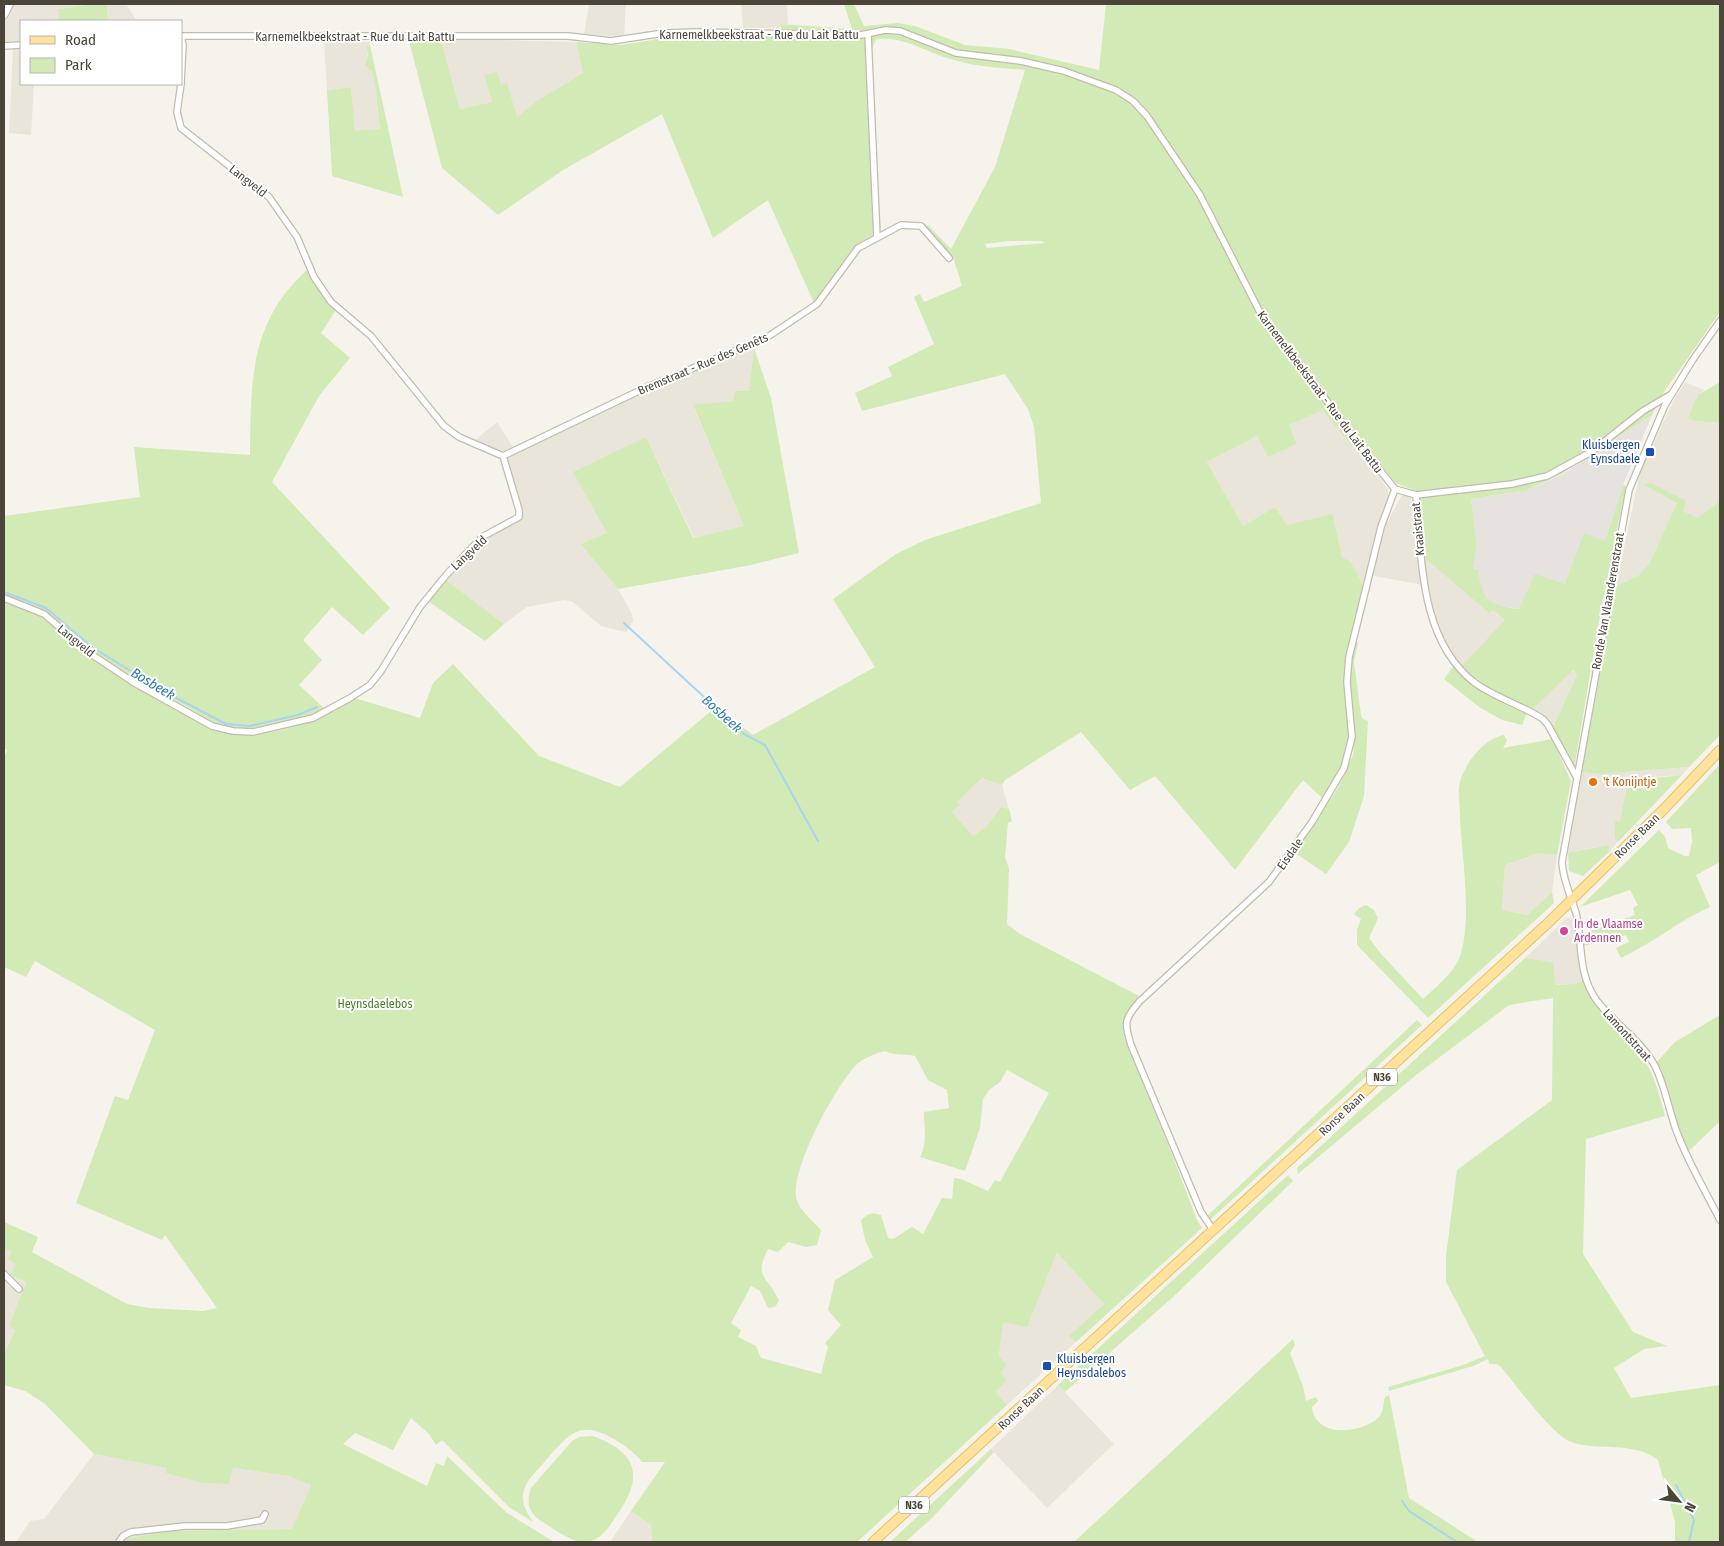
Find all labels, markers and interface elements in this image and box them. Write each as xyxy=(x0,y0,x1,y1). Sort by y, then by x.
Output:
legend xyxy=(20,20,182,85)
street label: Karnemelkbeekstraat - Rue du Lait Battu xyxy=(659,28,859,42)
street label: Karnemelkbeekstraat - Rue du Lait Battu xyxy=(255,30,455,44)
text: Road xyxy=(65,31,96,49)
text: Park xyxy=(65,56,92,74)
street label: Langveld xyxy=(226,162,270,200)
street label: Karnemelkbeekstraat - Rue du Lait Battu xyxy=(1254,308,1386,476)
street label: Bremstraat - Rue des Genêts xyxy=(636,330,770,398)
place label: Kluisbergen Eynsdaele xyxy=(1582,438,1640,466)
marker: Kluisbergen Eynsdaele xyxy=(1644,446,1656,458)
street label: Kraaistraat xyxy=(1409,502,1427,556)
street label: Ronde Van Vlaanderenstraat xyxy=(1589,531,1627,671)
street label: Langveld xyxy=(448,533,490,573)
street label: Langveld xyxy=(55,622,97,660)
water label: Bosbeek xyxy=(128,664,178,704)
water label: Bosbeek xyxy=(698,691,746,737)
place label: 't Konijntje xyxy=(1603,775,1656,789)
marker: 't Konijntje xyxy=(1587,776,1599,788)
street label: Ronse Baan xyxy=(1612,811,1662,861)
street label: Eisdale xyxy=(1274,836,1306,872)
place label: In de Vlaamse Ardennen xyxy=(1574,917,1643,945)
marker: In de Vlaamse Ardennen xyxy=(1558,925,1570,937)
park label: Heynsdaelebos xyxy=(337,997,413,1011)
street label: Lamontstraat xyxy=(1600,1006,1654,1064)
road number: N36 xyxy=(1367,1068,1397,1086)
street label: Ronse Baan xyxy=(1316,1089,1368,1139)
place label: Kluisbergen Heynsdalebos xyxy=(1057,1352,1126,1380)
marker: Kluisbergen Heynsdalebos xyxy=(1041,1360,1053,1372)
street label: Ronse Baan xyxy=(995,1383,1047,1433)
north arrow xyxy=(1654,1476,1704,1526)
road number: N36 xyxy=(899,1496,929,1514)
text: N xyxy=(1680,1499,1699,1515)

